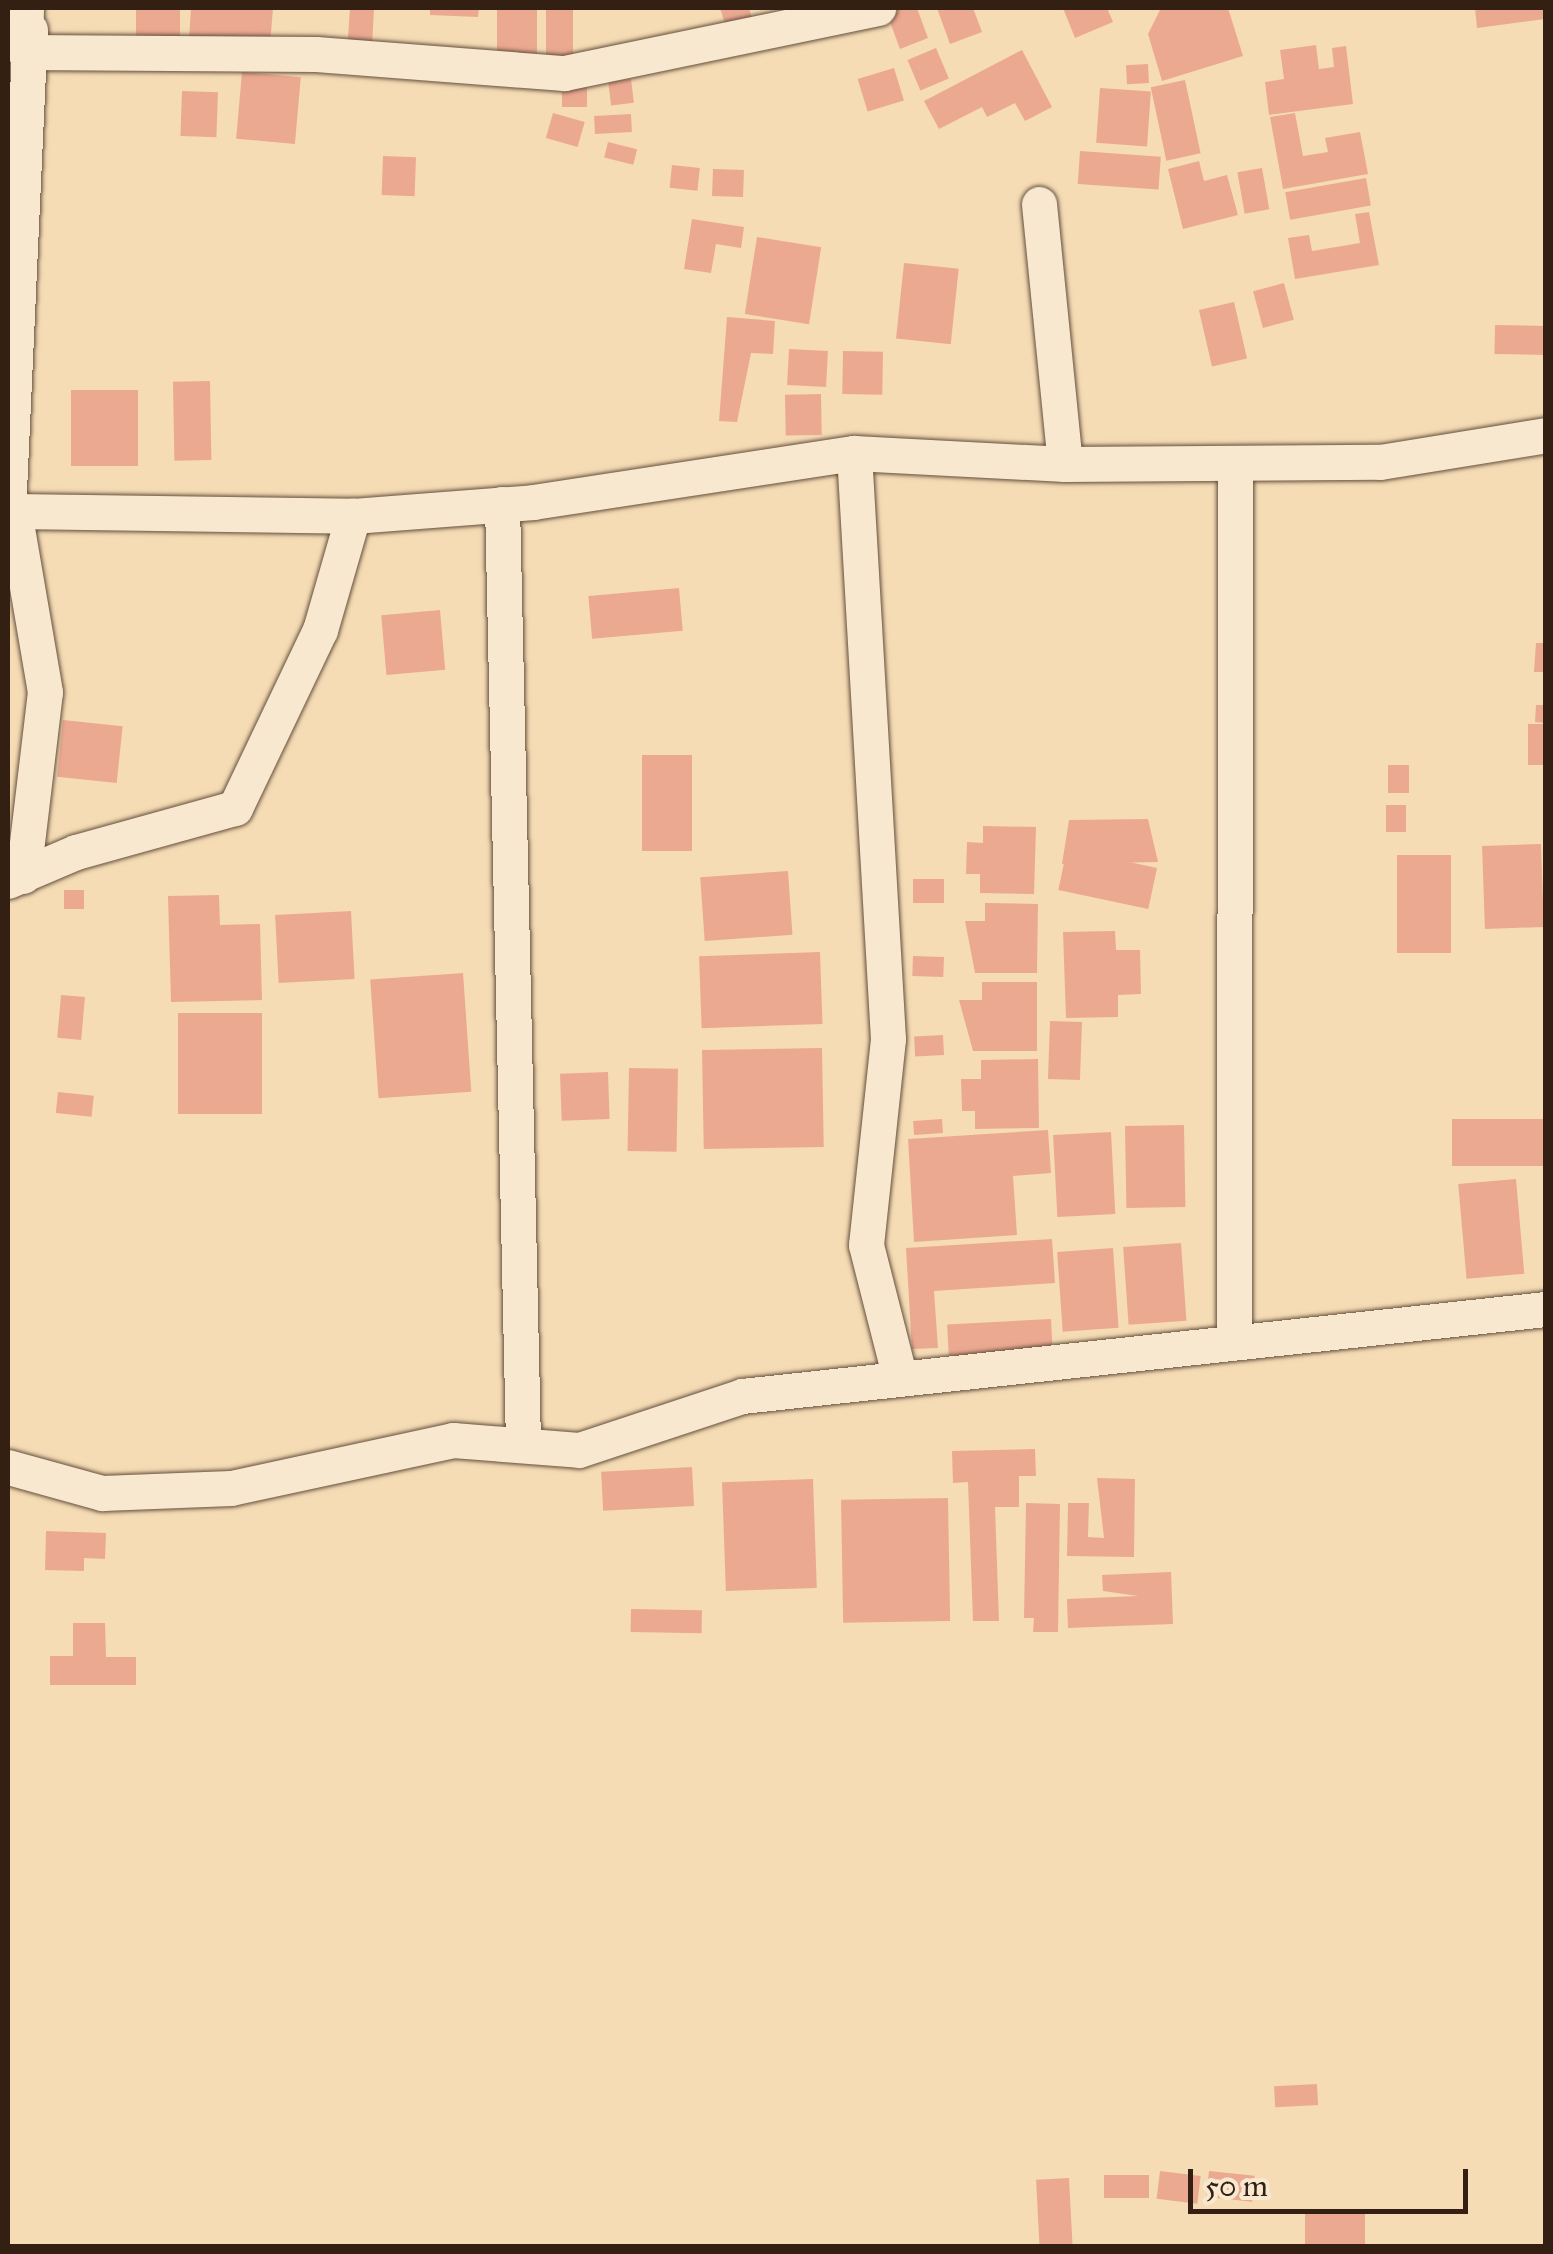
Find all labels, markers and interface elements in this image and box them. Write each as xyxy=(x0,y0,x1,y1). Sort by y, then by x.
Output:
scale bar xyxy=(1193,2149,1473,2211)
text: 50 m xyxy=(1205,2168,1268,2204)

